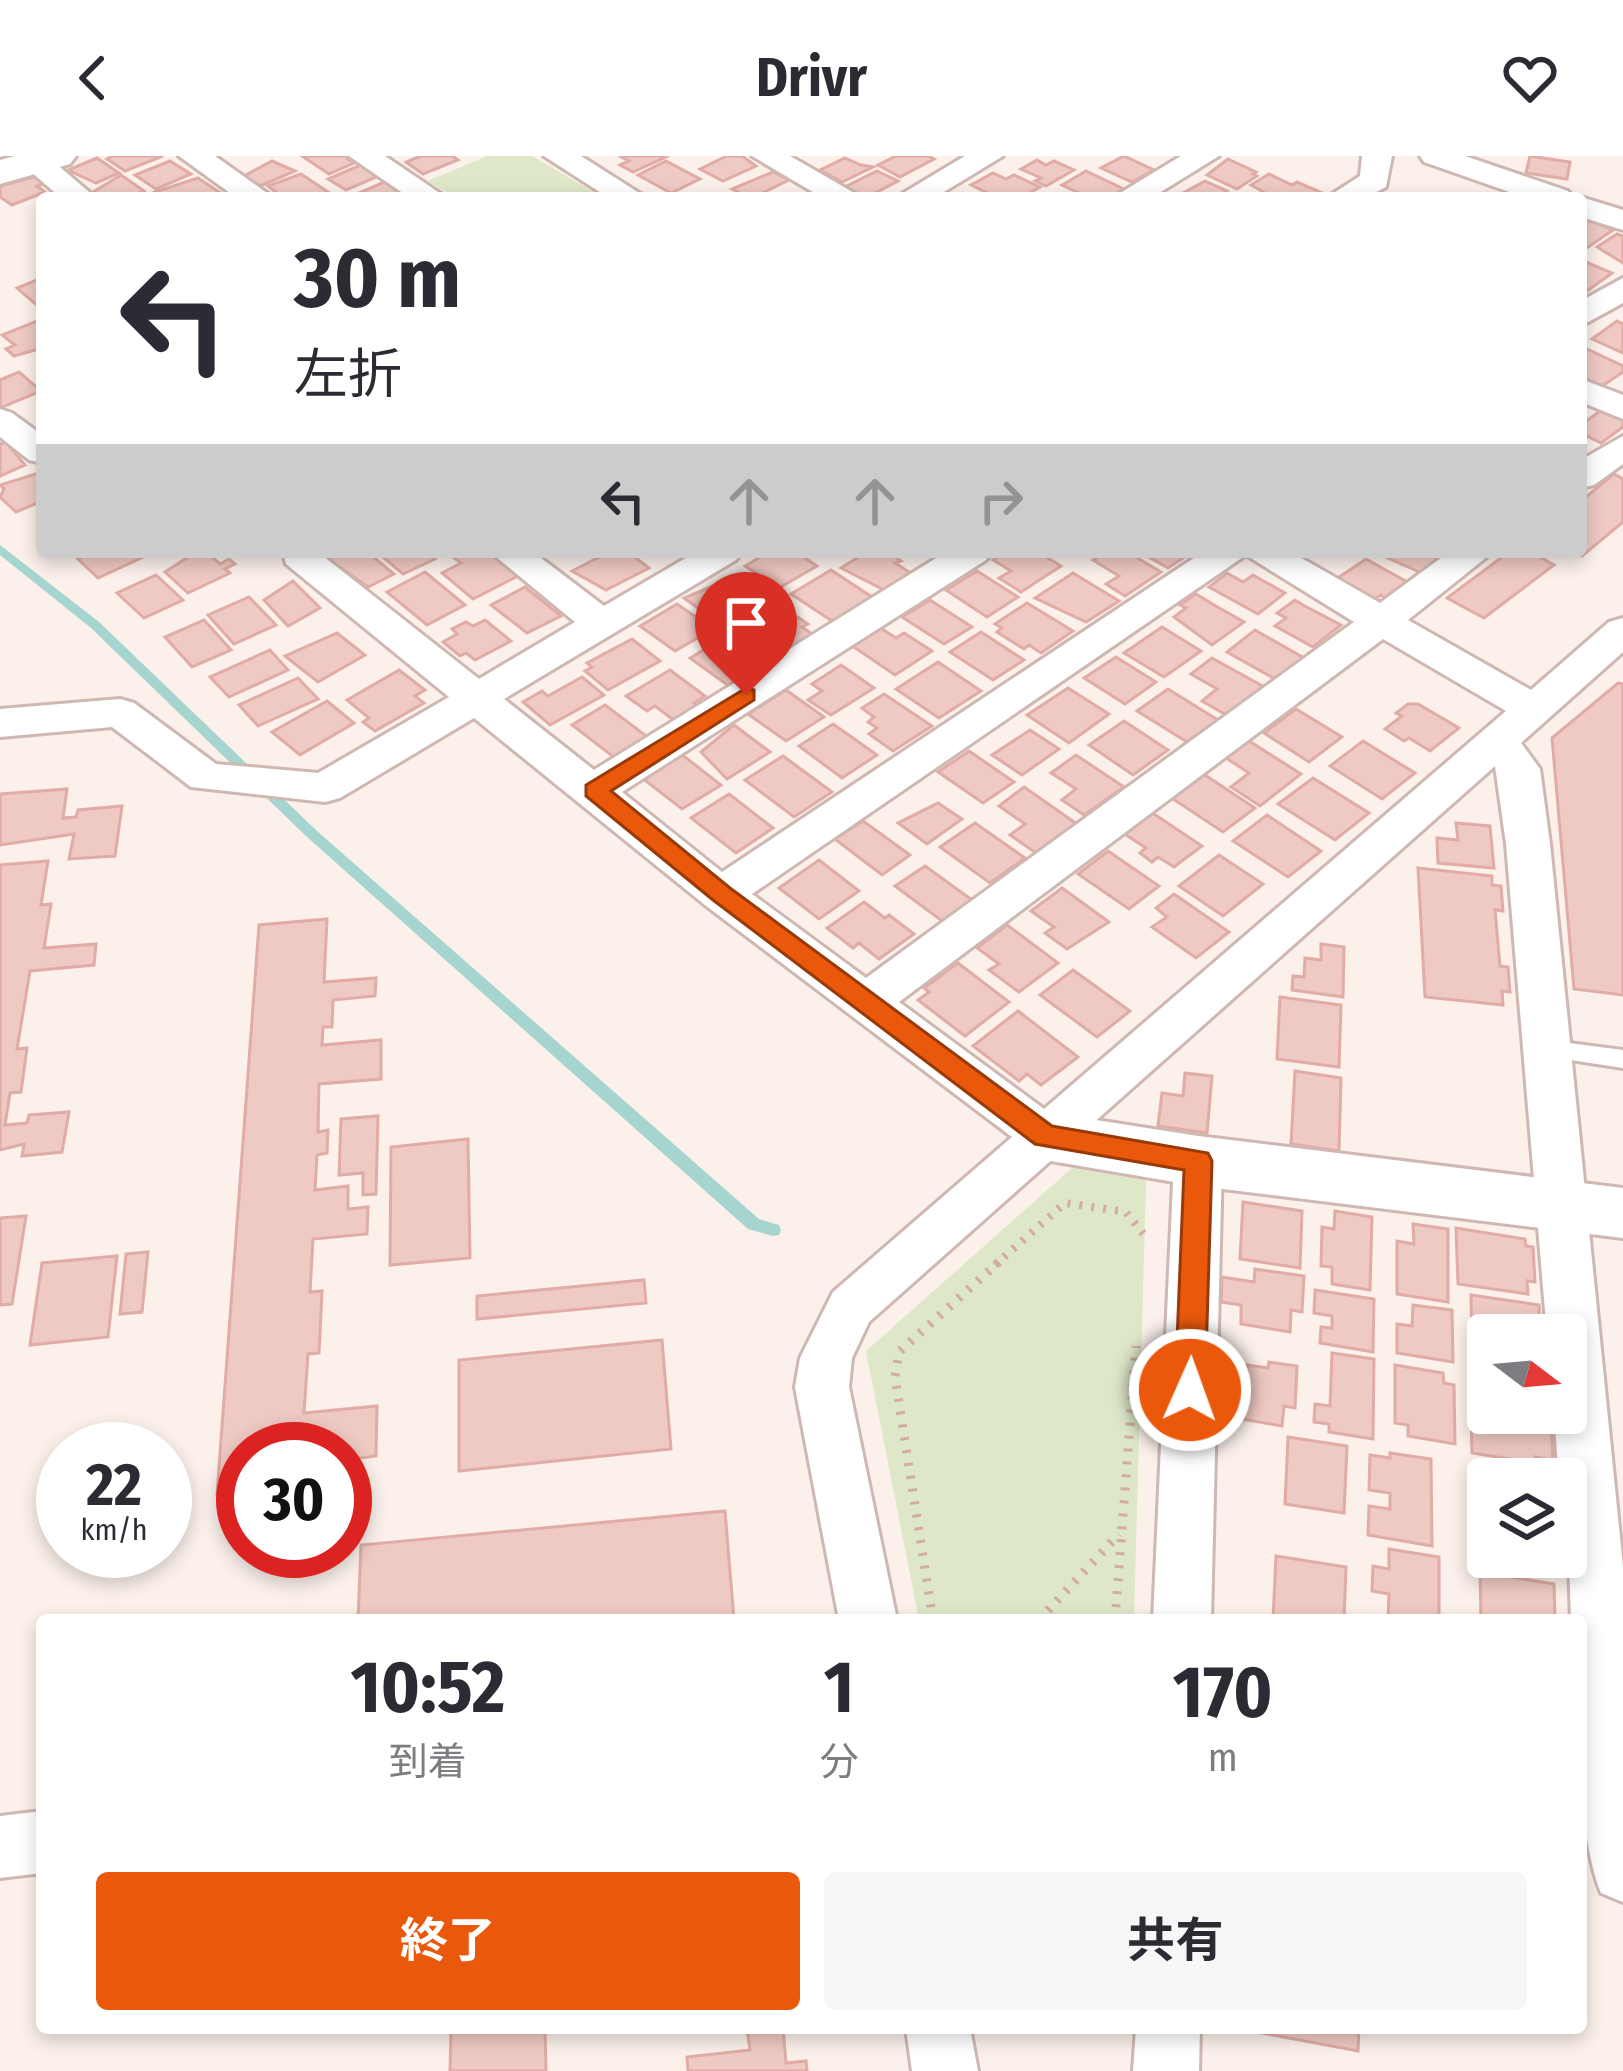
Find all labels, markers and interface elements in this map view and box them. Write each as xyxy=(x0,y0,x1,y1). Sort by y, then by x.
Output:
icon: back xyxy=(60,45,126,111)
icon: heart xyxy=(1497,45,1563,111)
text: Drivr xyxy=(756,46,867,110)
text: 30 m xyxy=(294,228,461,329)
icon: left xyxy=(96,240,252,396)
text: 左折 xyxy=(294,343,402,407)
icon: left xyxy=(590,468,656,534)
icon: ahead xyxy=(716,468,782,534)
icon: ahead xyxy=(842,468,908,534)
icon: right xyxy=(968,468,1034,534)
pin xyxy=(695,572,797,695)
icon: arrive xyxy=(713,590,779,656)
north arrow xyxy=(1467,1314,1587,1434)
map controls xyxy=(1467,1314,1587,1578)
position arrow xyxy=(1127,1327,1253,1453)
speed limit sign: 30 xyxy=(216,1422,372,1578)
text: 22 xyxy=(86,1449,142,1521)
button: layers xyxy=(1467,1458,1587,1578)
text: km/h xyxy=(81,1512,147,1548)
text: 10:52 xyxy=(350,1645,505,1731)
text: 1 xyxy=(824,1645,854,1731)
text: 170 xyxy=(1173,1650,1273,1736)
text: m xyxy=(1208,1735,1238,1781)
text: 到着 xyxy=(389,1739,467,1785)
text: 分 xyxy=(819,1739,858,1785)
button: 終了 xyxy=(96,1872,800,2010)
button: 共有 xyxy=(824,1872,1527,2010)

